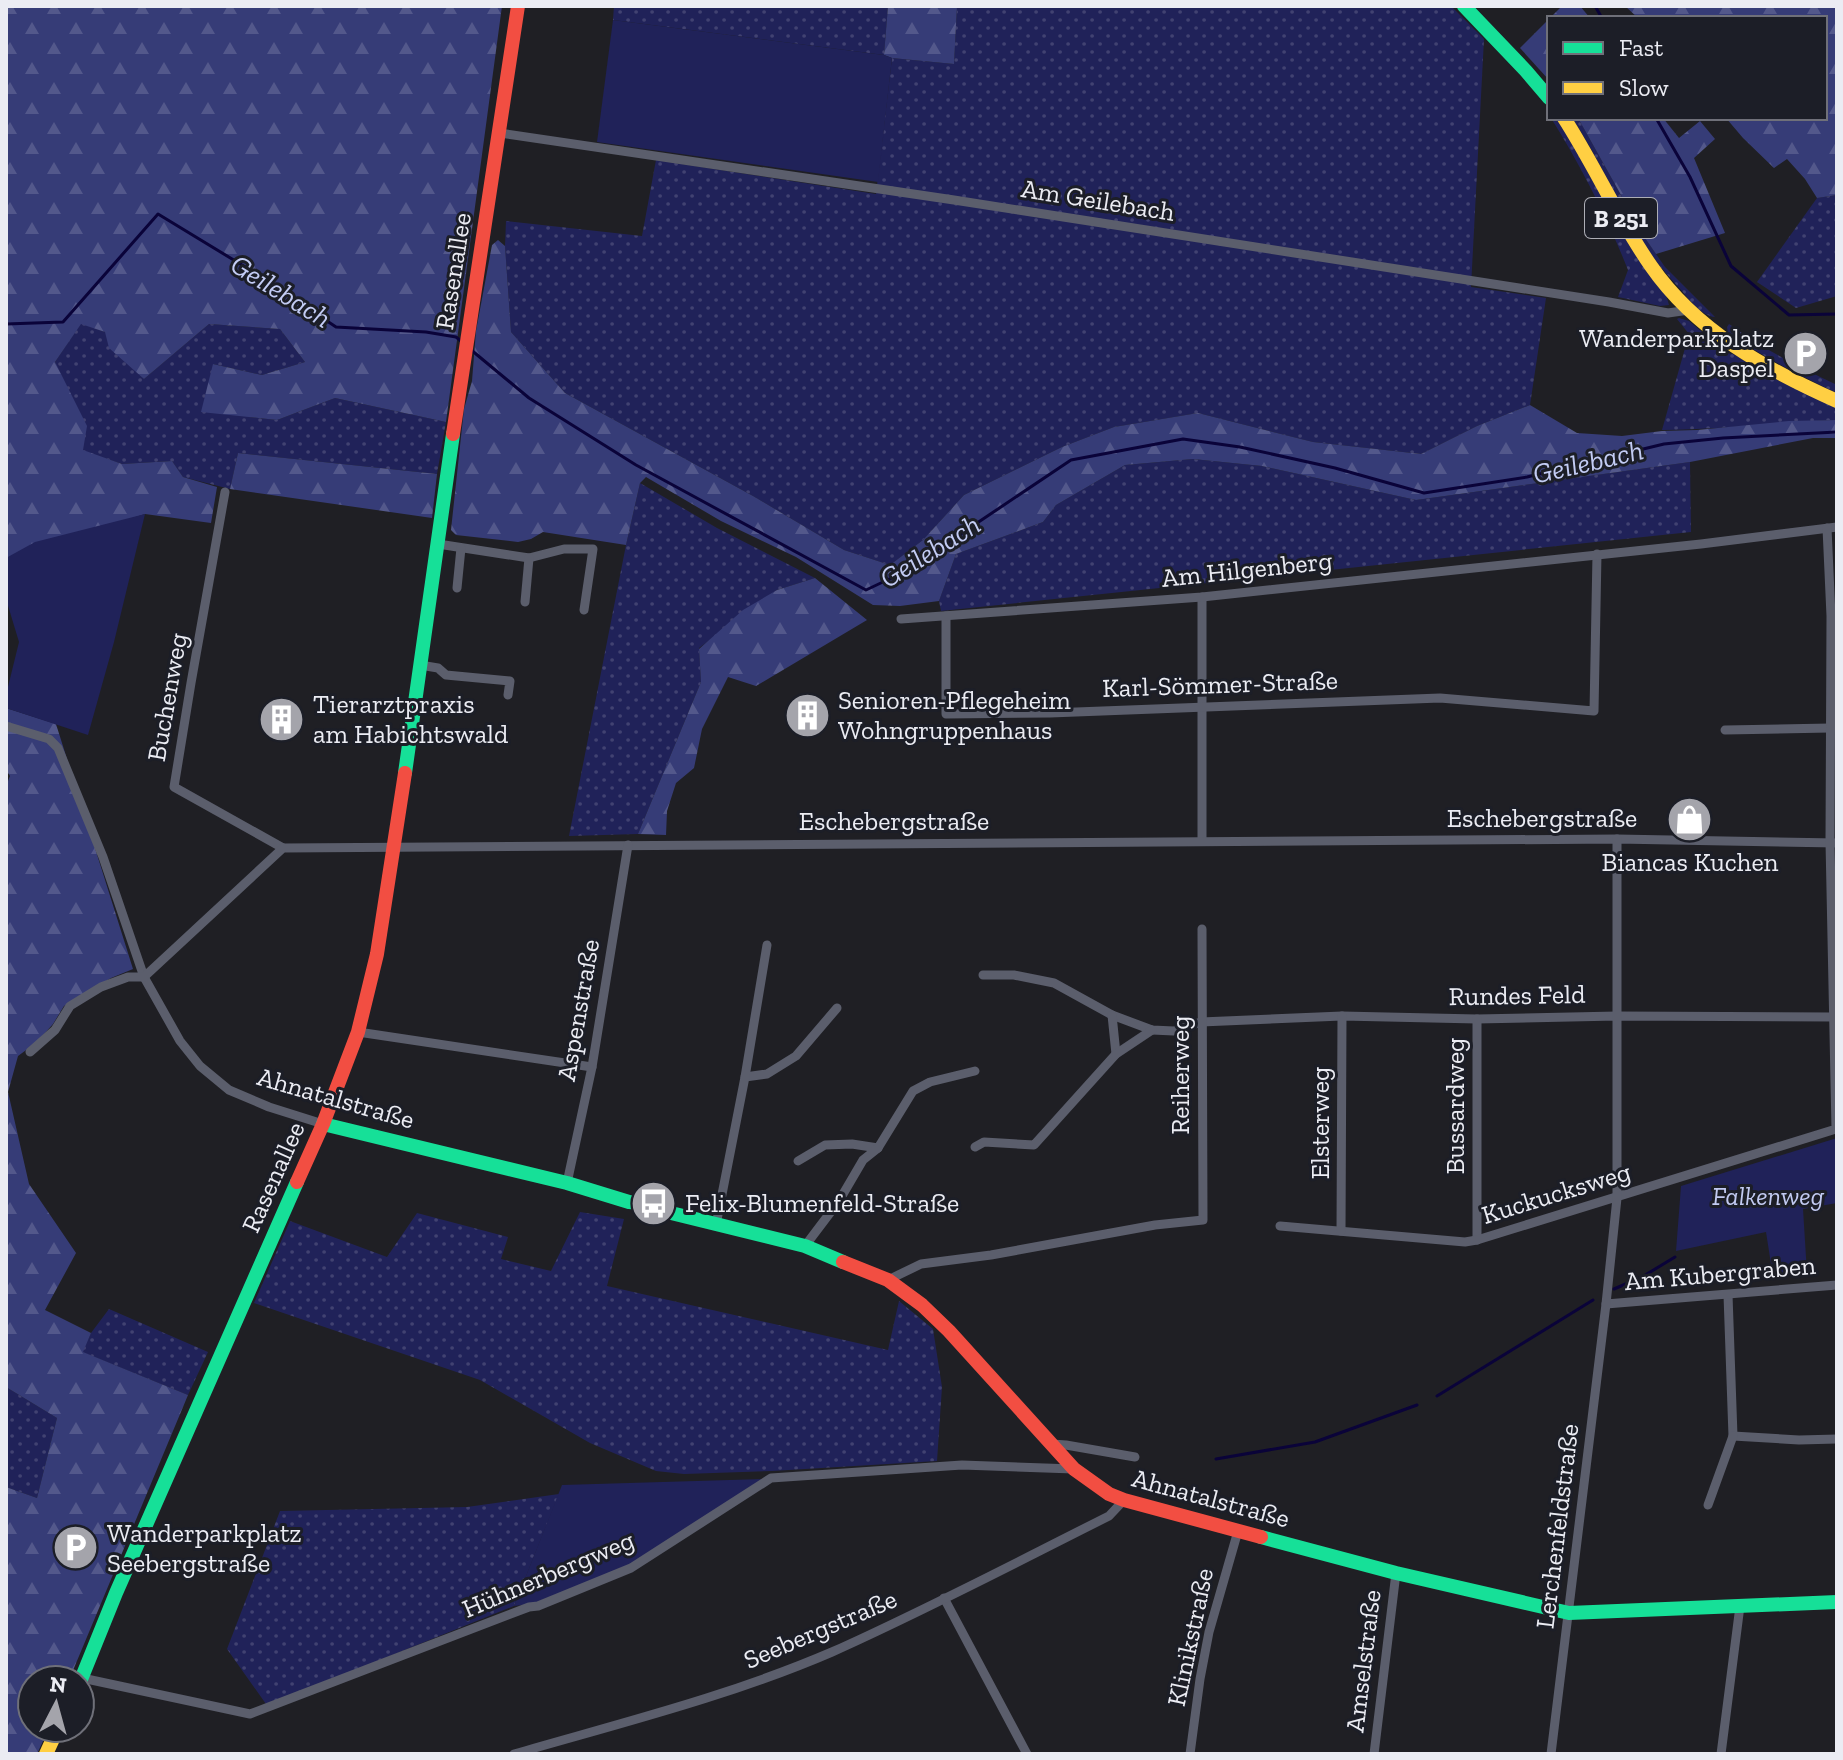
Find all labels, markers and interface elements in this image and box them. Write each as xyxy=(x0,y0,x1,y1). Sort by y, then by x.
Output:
legend xyxy=(1547,16,1827,120)
text: Fast xyxy=(1619,33,1663,62)
text: Slow xyxy=(1619,73,1669,102)
street label: Am Geilebach xyxy=(1019,172,1177,228)
road number: B 251 xyxy=(1585,198,1657,238)
street label: Rasenallee xyxy=(428,210,478,332)
water label: Geilebach xyxy=(225,247,337,335)
place label: Wanderparkplatz Daspel xyxy=(1579,322,1774,384)
parking icon: Wanderparkplatz Daspel xyxy=(1781,329,1829,377)
water label: Geilebach xyxy=(1530,433,1646,491)
water label: Geilebach xyxy=(874,507,986,595)
street label: Am Hilgenberg xyxy=(1160,544,1334,594)
street label: Buchenweg xyxy=(140,630,194,764)
street label: Karl-Sömmer-Straße xyxy=(1102,664,1338,704)
place label: Senioren-Pflegeheim Wohngruppenhaus xyxy=(838,684,1071,746)
place label: Tierarztpraxis am Habichtswald xyxy=(313,688,508,750)
building icon: Senioren-Pflegeheim Wohngruppenhaus xyxy=(783,691,831,739)
building icon: Tierarztpraxis am Habichtswald xyxy=(258,695,306,743)
shop icon: Biancas Kuchen xyxy=(1666,795,1714,843)
street label: Eschebergstraße xyxy=(1447,802,1637,834)
street label: Eschebergstraße xyxy=(799,805,989,837)
place label: Biancas Kuchen xyxy=(1601,846,1779,878)
street label: Aspenstraße xyxy=(550,937,606,1083)
street label: Rundes Feld xyxy=(1448,978,1586,1012)
street label: Reiherweg xyxy=(1164,1015,1196,1135)
street label: Bussardweg xyxy=(1439,1038,1471,1174)
street label: Ahnatalstraße xyxy=(254,1060,418,1136)
street label: Elsterweg xyxy=(1304,1067,1336,1179)
street label: Rasenallee xyxy=(234,1117,312,1237)
street label: Kuckucksweg xyxy=(1478,1155,1634,1231)
bus stop icon: Felix-Blumenfeld-Straße xyxy=(630,1179,678,1227)
park label: Falkenweg xyxy=(1712,1180,1825,1212)
place label: Felix-Blumenfeld-Straße xyxy=(685,1187,959,1219)
street label: Am Kubergraben xyxy=(1623,1249,1817,1297)
street label: Lerchenfeldstraße xyxy=(1529,1422,1585,1630)
street label: Ahnatalstraße xyxy=(1129,1462,1293,1534)
place label: Wanderparkplatz Seebergstraße xyxy=(107,1517,302,1579)
street label: Hühnerbergweg xyxy=(457,1523,639,1625)
parking icon: Wanderparkplatz Seebergstraße xyxy=(52,1524,100,1572)
street label: Klinikstraße xyxy=(1160,1565,1220,1709)
street label: Seebergstraße xyxy=(739,1582,901,1676)
street label: Amselstraße xyxy=(1338,1588,1388,1734)
north arrow xyxy=(16,1664,96,1744)
text: N xyxy=(48,1670,68,1699)

